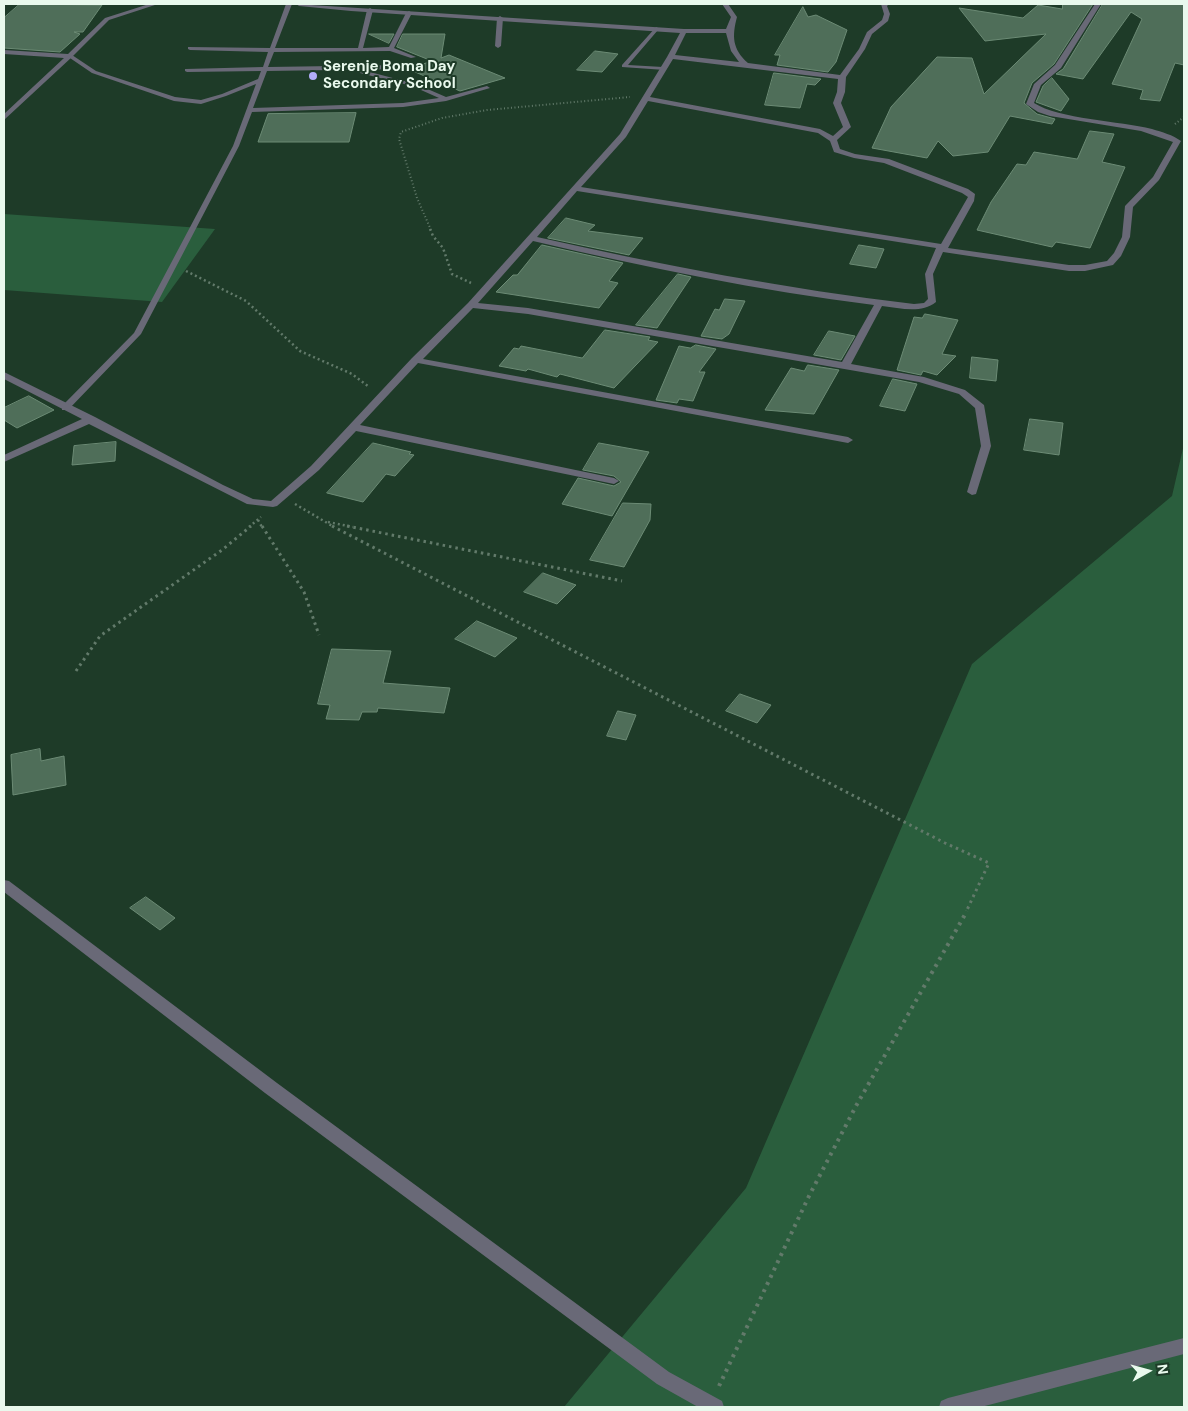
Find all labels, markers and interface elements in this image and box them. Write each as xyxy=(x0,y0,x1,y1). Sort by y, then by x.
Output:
place label: Serenje Boma Day Secondary School xyxy=(323,58,456,93)
marker: Serenje Boma Day Secondary School xyxy=(307,70,319,82)
north arrow xyxy=(1123,1346,1173,1396)
text: N xyxy=(1153,1363,1172,1375)

